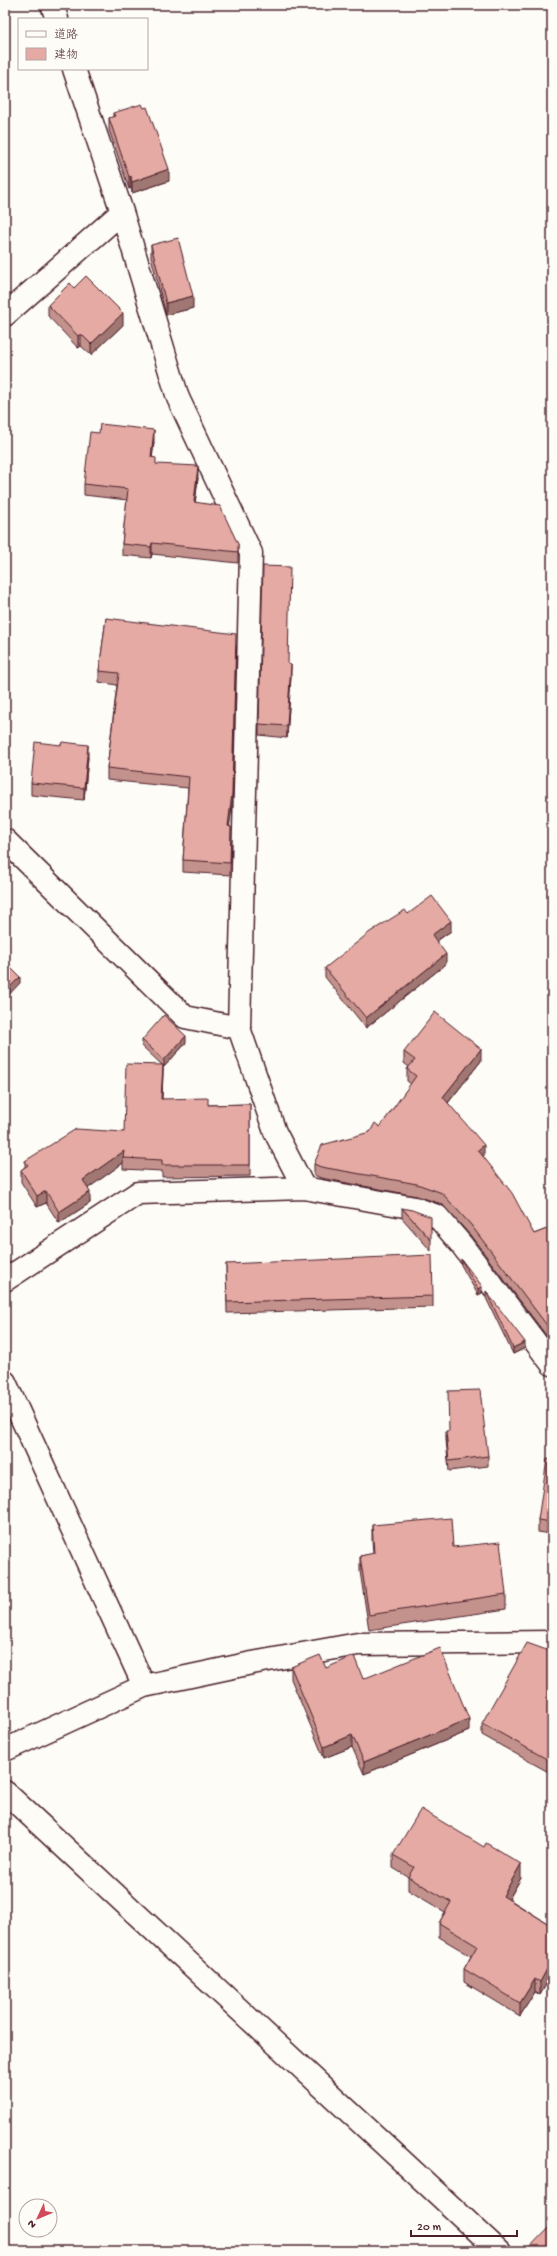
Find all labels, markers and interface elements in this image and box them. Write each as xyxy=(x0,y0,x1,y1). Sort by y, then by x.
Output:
legend xyxy=(18,18,148,70)
text: 道路 xyxy=(54,28,78,43)
text: 建物 xyxy=(54,48,78,63)
north arrow xyxy=(18,2198,58,2238)
scale bar xyxy=(411,2212,517,2238)
text: N xyxy=(25,2217,39,2230)
text: 20 m xyxy=(417,2221,442,2235)

